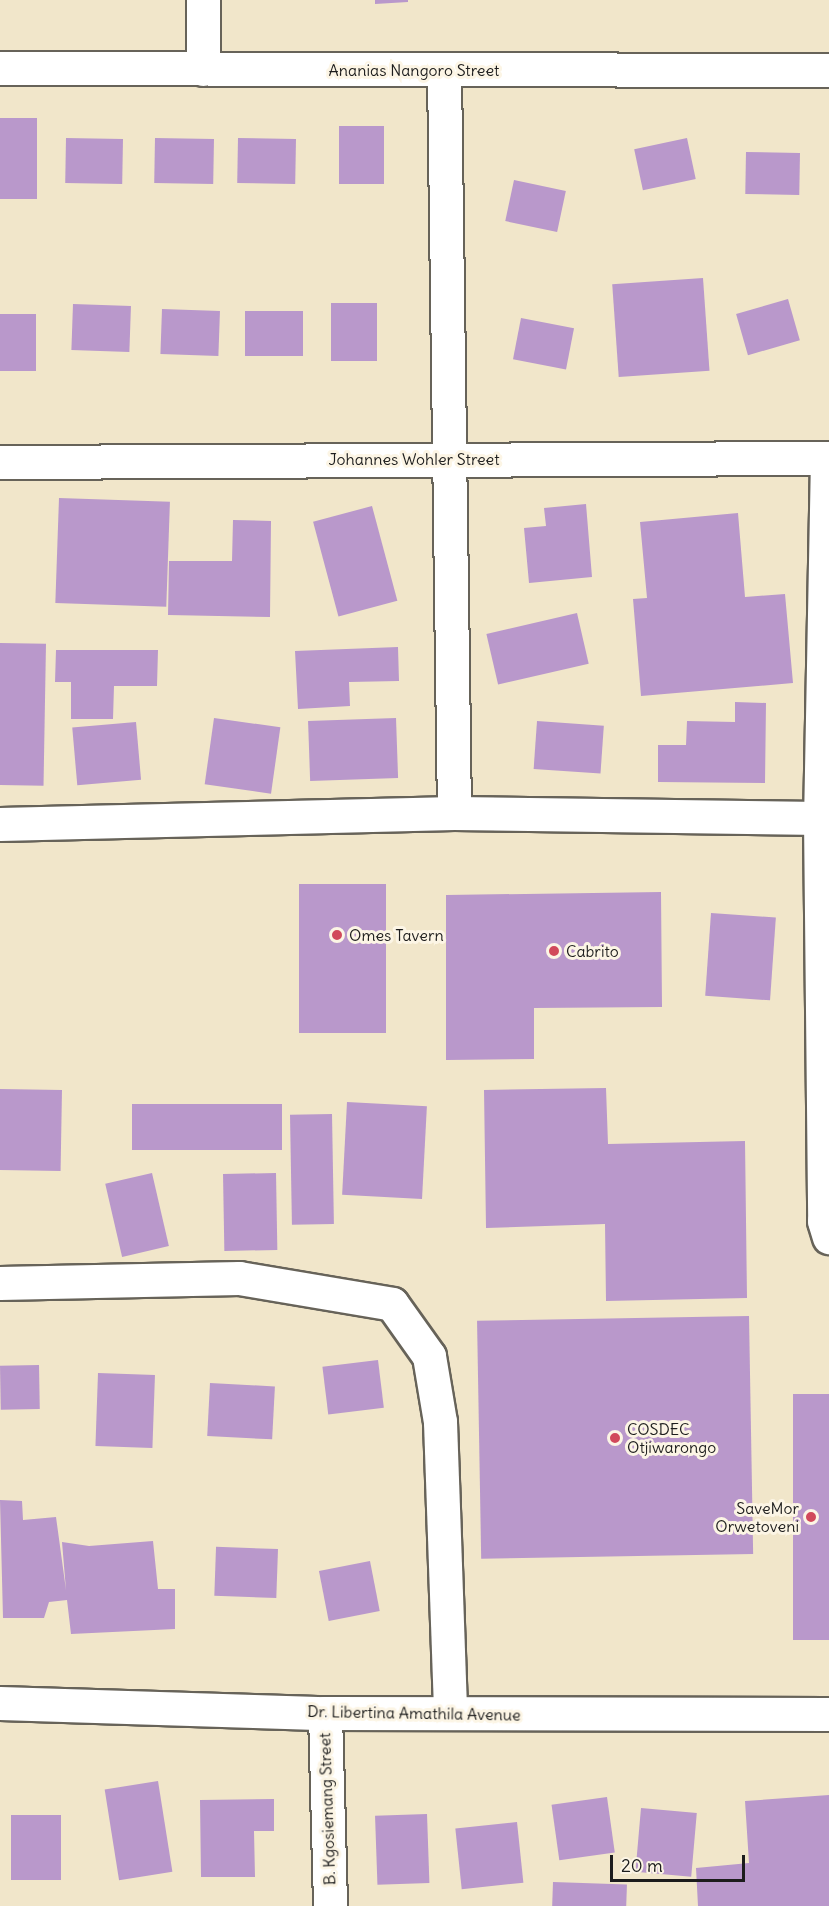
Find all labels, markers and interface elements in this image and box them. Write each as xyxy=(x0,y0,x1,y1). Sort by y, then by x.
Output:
street label: Ananias Nangoro Street xyxy=(329,60,499,80)
street label: Johannes Wohler Street xyxy=(328,449,500,469)
place label: Omes Tavern xyxy=(349,925,444,945)
marker: Omes Tavern xyxy=(330,928,344,942)
place label: Cabrito xyxy=(566,941,619,961)
marker: Cabrito xyxy=(547,944,561,958)
place label: COSDEC Otjiwarongo xyxy=(627,1419,716,1457)
marker: COSDEC Otjiwarongo xyxy=(608,1431,622,1445)
place label: SaveMor Orwetoveni xyxy=(715,1498,799,1536)
marker: SaveMor Orwetoveni xyxy=(804,1510,818,1524)
street label: Dr. Libertina Amathila Avenue xyxy=(307,1702,521,1724)
street label: B. Kgosiemang Street xyxy=(315,1732,339,1886)
scale bar xyxy=(613,1843,748,1881)
text: 20 m xyxy=(621,1854,663,1877)

